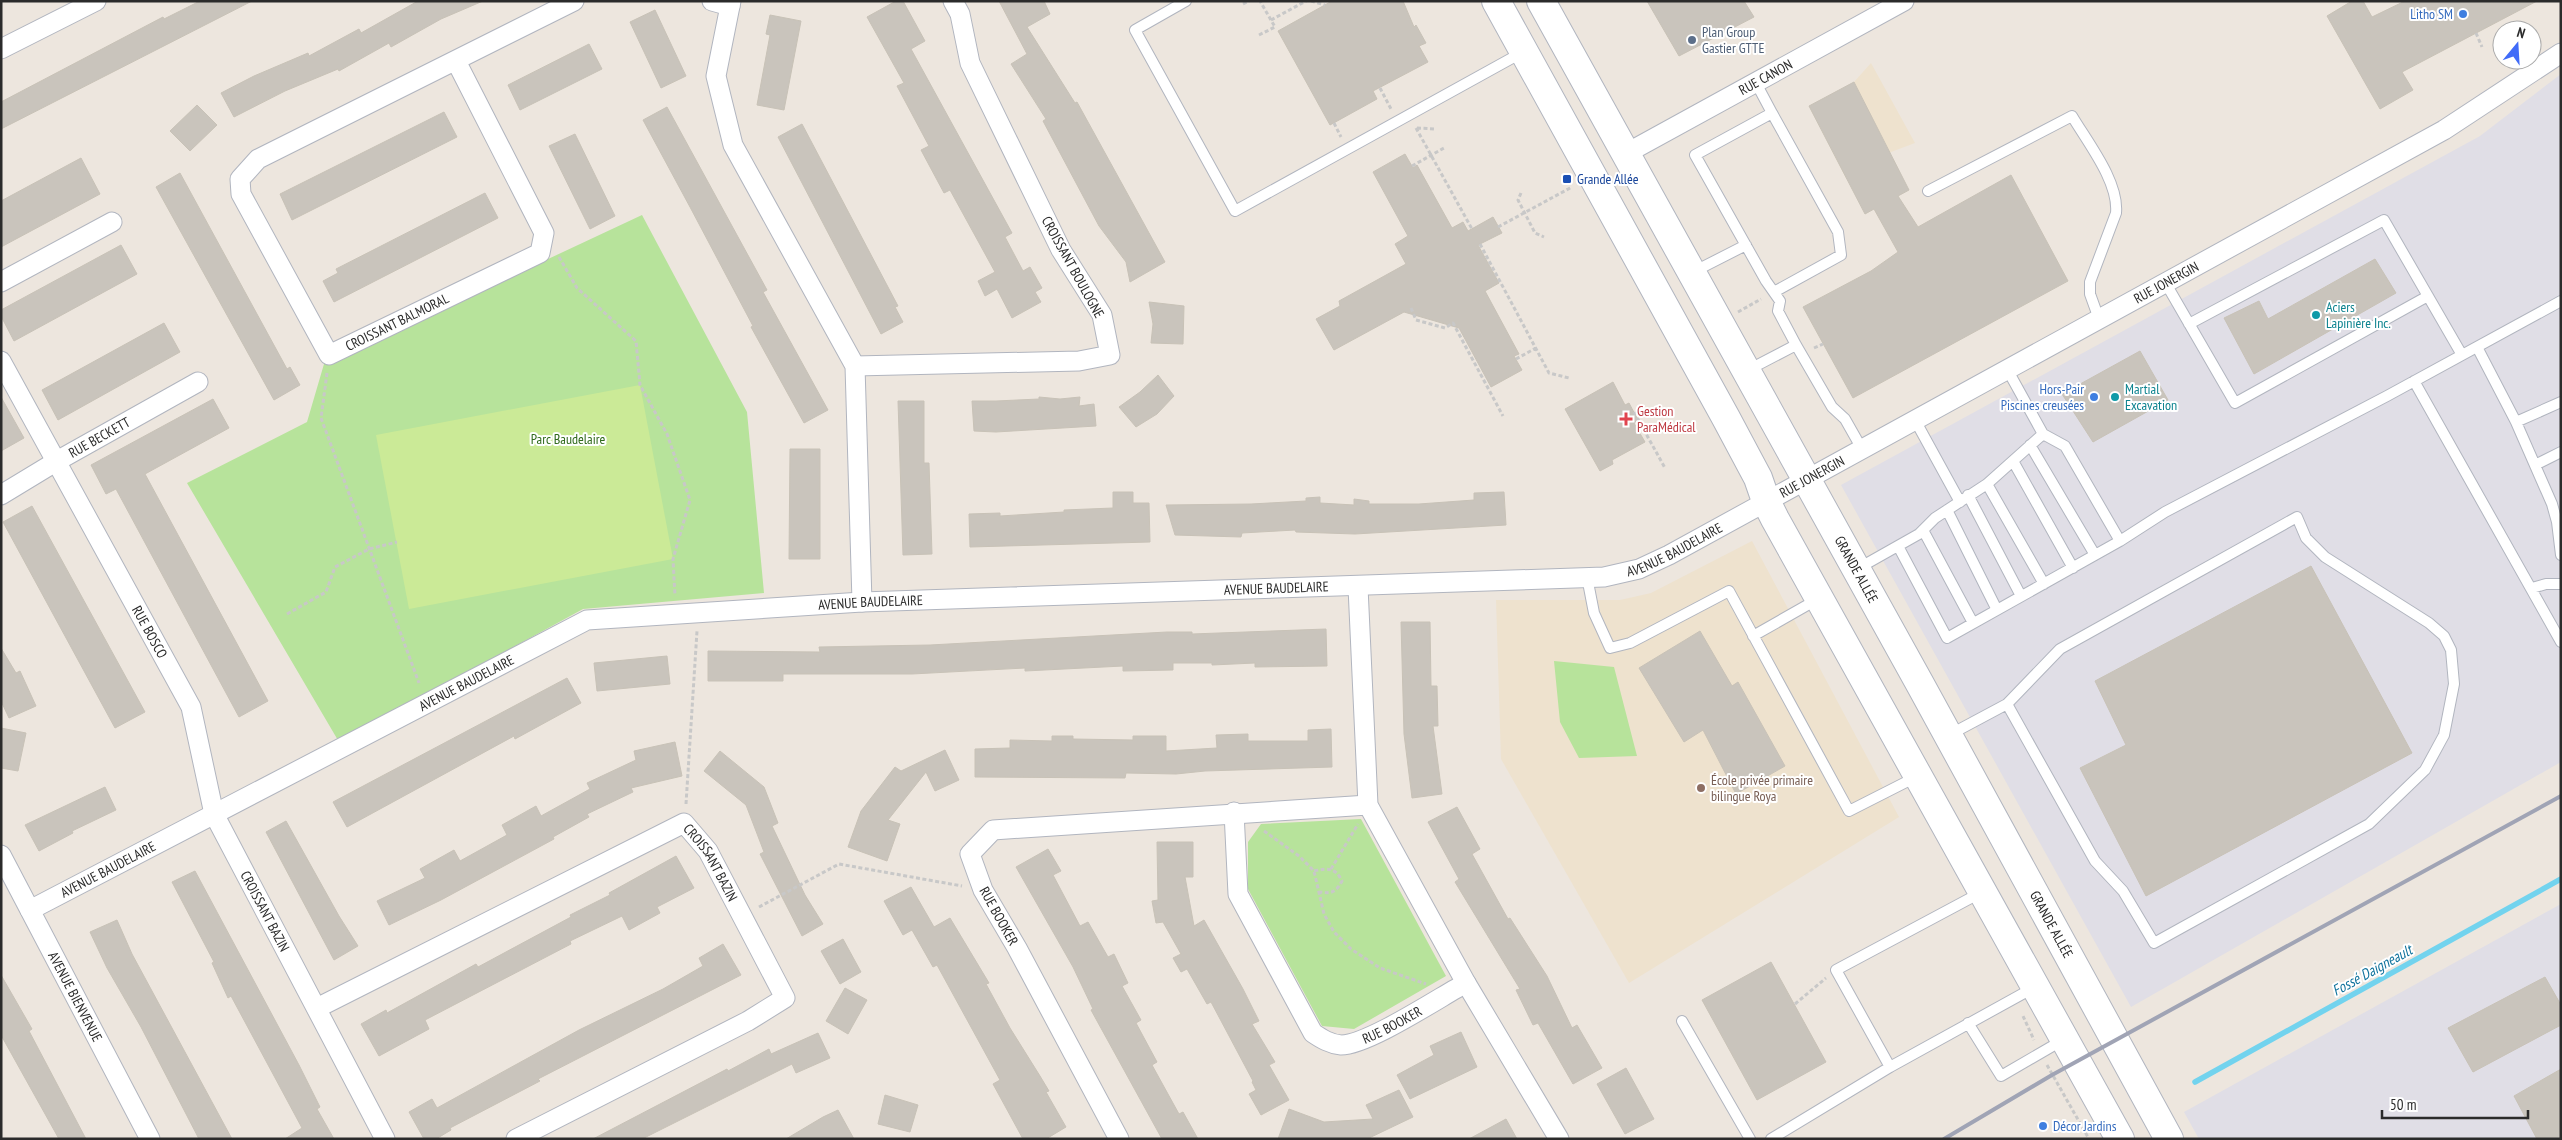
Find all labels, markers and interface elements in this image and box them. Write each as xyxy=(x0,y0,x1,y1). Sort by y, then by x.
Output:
place label: Litho SM xyxy=(2410,5,2453,23)
marker: Litho SM xyxy=(2457,8,2469,20)
north arrow xyxy=(2492,20,2542,70)
place label: Plan Group Gastier GTTE xyxy=(1702,23,1764,57)
text: N xyxy=(2515,23,2527,42)
marker: Plan Group Gastier GTTE xyxy=(1686,34,1698,46)
street label: RUE CANON xyxy=(1736,55,1795,99)
place label: Grande Allée xyxy=(1577,170,1639,188)
marker: Grande Allée xyxy=(1561,173,1573,185)
street label: CROISSANT BOULOGNE xyxy=(1038,213,1108,321)
street label: RUE JONERGIN xyxy=(2130,257,2202,307)
street label: CROISSANT BALMORAL xyxy=(342,289,452,355)
place label: Aciers Lapinière Inc. xyxy=(2326,298,2391,332)
marker: Aciers Lapinière Inc. xyxy=(2310,309,2322,321)
place label: Hors-Pair Piscines creusées xyxy=(2001,380,2084,414)
place label: Martial Excavation xyxy=(2125,380,2177,414)
marker: Hors-Pair Piscines creusées xyxy=(2088,391,2100,403)
marker: Martial Excavation xyxy=(2109,391,2121,403)
place label: Gestion ParaMédical xyxy=(1637,402,1696,436)
marker: Gestion ParaMédical xyxy=(1619,412,1633,426)
street label: RUE BECKETT xyxy=(65,413,134,462)
park label: Parc Baudelaire xyxy=(531,430,606,448)
street label: RUE JONERGIN xyxy=(1776,451,1848,502)
street label: AVENUE BAUDELAIRE xyxy=(1625,519,1725,581)
street label: GRANDE ALLÉE xyxy=(1831,533,1882,606)
street label: AVENUE BAUDELAIRE xyxy=(1224,577,1329,599)
street label: AVENUE BAUDELAIRE xyxy=(818,591,923,614)
street label: RUE BOSCO xyxy=(128,602,172,661)
street label: AVENUE BAUDELAIRE xyxy=(416,651,517,715)
place label: École privée primaire bilingue Roya xyxy=(1711,771,1813,805)
marker: École privée primaire bilingue Roya xyxy=(1695,782,1707,794)
street label: CROISSANT BAZIN xyxy=(680,820,742,904)
street label: AVENUE BAUDELAIRE xyxy=(57,837,159,902)
street label: CROISSANT BAZIN xyxy=(237,868,294,955)
street label: RUE BOOKER xyxy=(975,883,1023,949)
street label: GRANDE ALLÉE xyxy=(2026,888,2077,961)
water label: Fossé Daigneault xyxy=(2329,939,2417,1000)
street label: AVENUE BIENVENUE xyxy=(44,949,106,1045)
street label: RUE BOOKER xyxy=(1360,1002,1425,1048)
scale bar xyxy=(2382,1088,2528,1120)
text: 50 m xyxy=(2390,1095,2416,1114)
place label: Décor Jardins xyxy=(2053,1117,2117,1135)
marker: Décor Jardins xyxy=(2037,1120,2049,1132)

